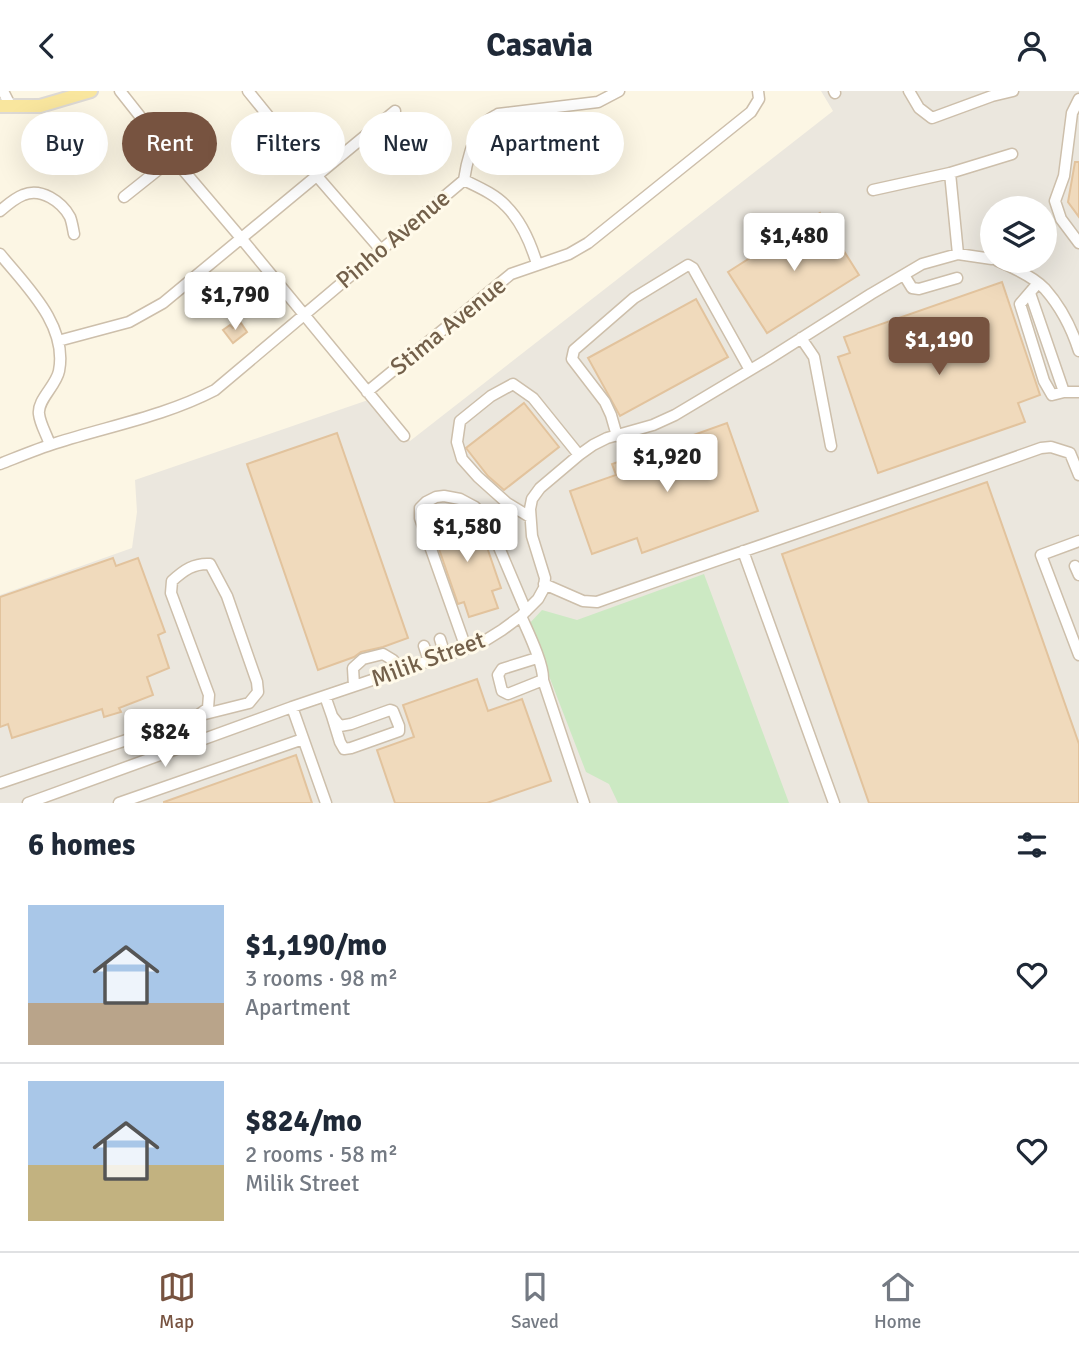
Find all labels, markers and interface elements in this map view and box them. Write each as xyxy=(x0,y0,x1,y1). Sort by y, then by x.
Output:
text: Casavia xyxy=(486,26,593,65)
icon: back xyxy=(28,27,66,65)
icon: person xyxy=(1013,27,1051,65)
chip: Buy xyxy=(21,112,108,175)
chip: Rent xyxy=(122,112,217,175)
chip: Filters xyxy=(231,112,345,175)
chip: New xyxy=(359,112,452,175)
chip: Apartment xyxy=(466,112,624,175)
street label: Pinho Avenue xyxy=(330,183,456,295)
map controls xyxy=(980,196,1057,273)
button: layers xyxy=(980,196,1057,273)
pin: $1,480 xyxy=(737,213,851,273)
text: $1,480 xyxy=(760,221,828,250)
street label: Stima Avenue xyxy=(384,270,512,382)
pin: $1,790 xyxy=(178,273,292,332)
text: $1,790 xyxy=(201,280,269,309)
pin: $1,190 xyxy=(882,317,996,377)
text: $1,190 xyxy=(905,325,973,354)
pin: $1,920 xyxy=(610,435,724,494)
text: $1,920 xyxy=(633,442,701,471)
pin: $1,580 xyxy=(410,505,524,564)
text: $1,580 xyxy=(433,512,501,541)
street label: Milik Street xyxy=(367,625,489,693)
pin: $824 xyxy=(124,709,206,769)
text: $824 xyxy=(140,717,190,746)
icon: filters xyxy=(1013,826,1051,864)
text: 6 homes xyxy=(28,827,135,864)
text: $1,190/mo xyxy=(245,927,387,964)
icon: home xyxy=(84,933,168,1017)
icon: heart xyxy=(1013,956,1051,994)
text: 3 rooms · 98 m² xyxy=(245,964,398,993)
text: Apartment xyxy=(245,993,350,1022)
text: $824/mo xyxy=(245,1103,362,1140)
icon: home xyxy=(84,1109,168,1193)
icon: heart xyxy=(1013,1132,1051,1170)
text: 2 rooms · 58 m² xyxy=(245,1140,398,1169)
text: Milik Street xyxy=(245,1169,359,1198)
tab: Map xyxy=(158,1268,196,1334)
tab: Saved xyxy=(511,1268,559,1334)
tab: Home xyxy=(874,1268,921,1334)

